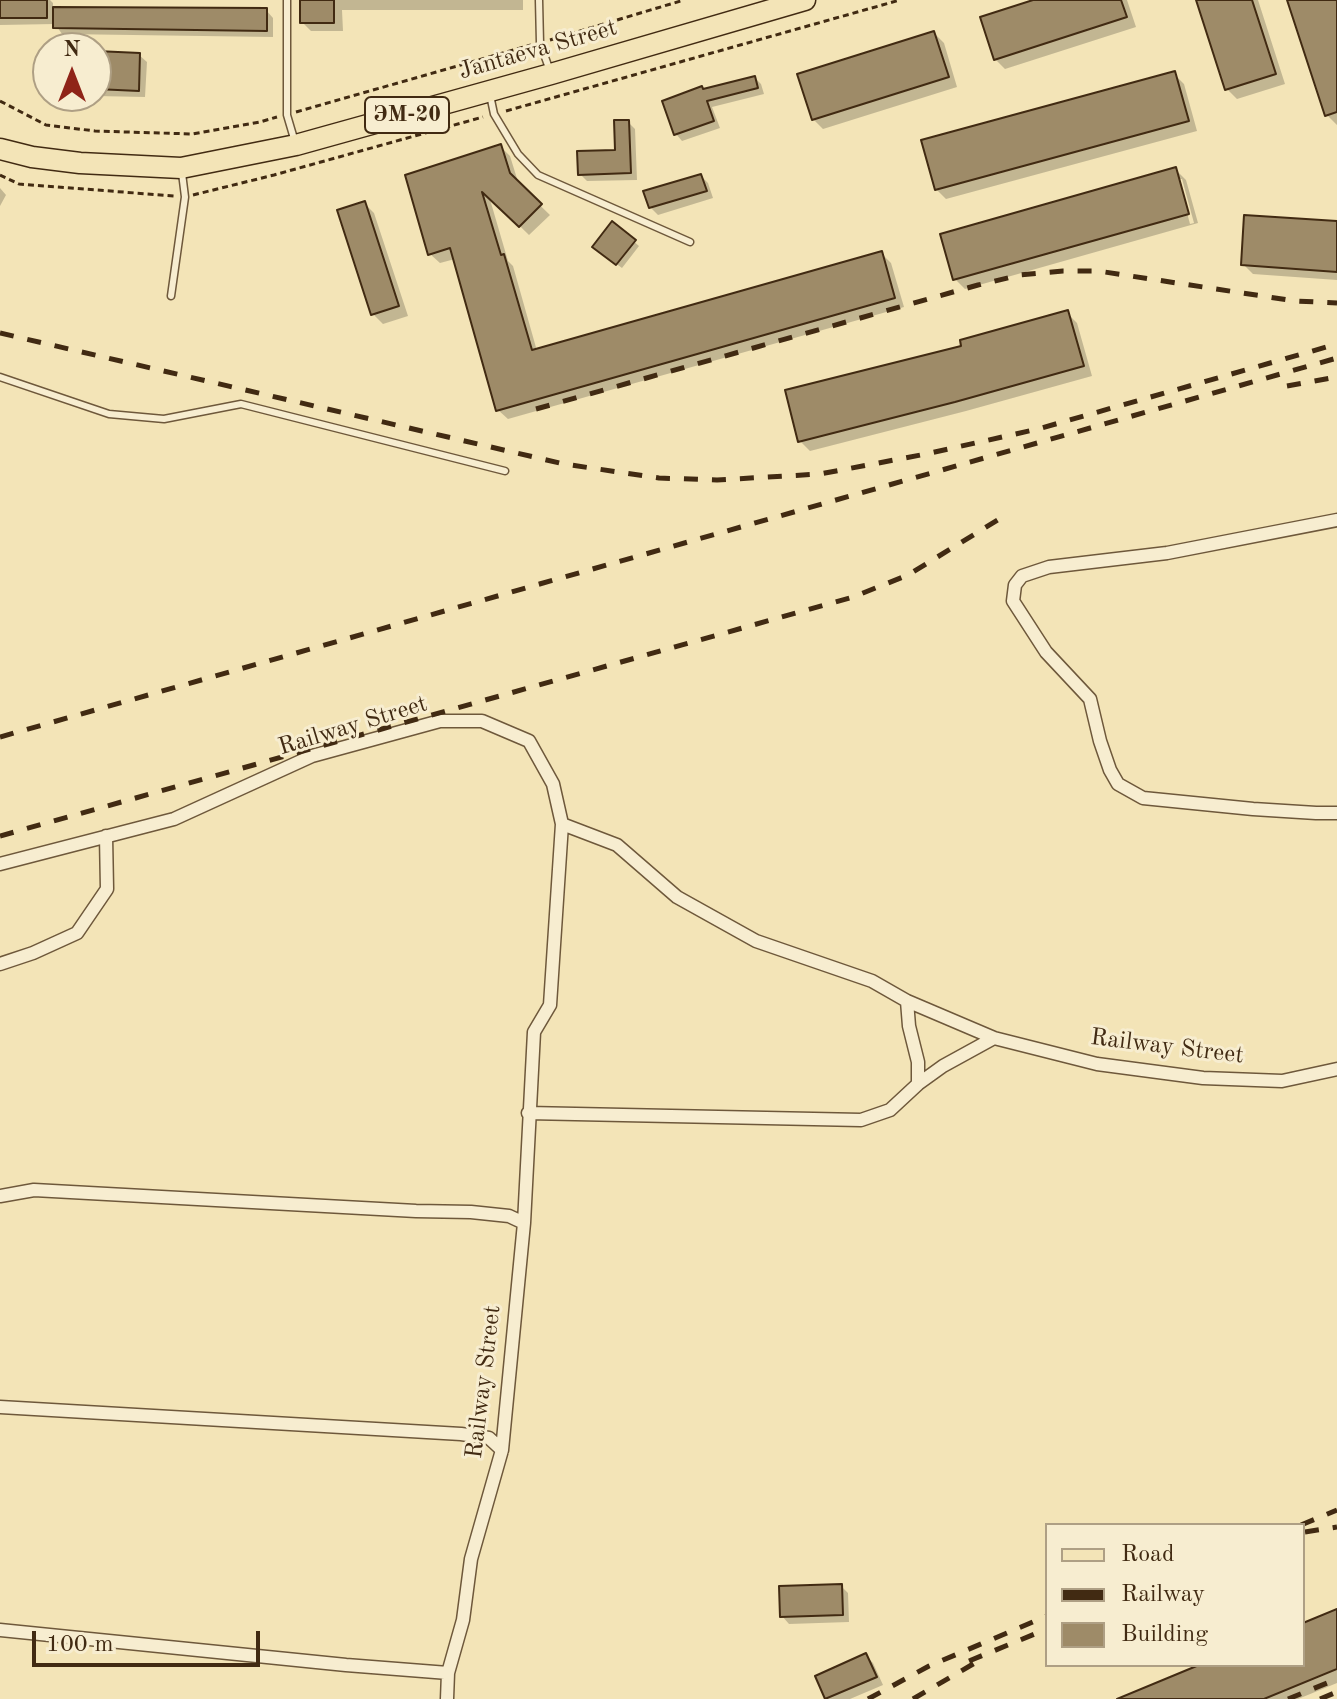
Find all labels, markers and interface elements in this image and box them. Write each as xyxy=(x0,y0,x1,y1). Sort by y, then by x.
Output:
street label: Jantaeva Street xyxy=(456,14,620,86)
north arrow xyxy=(32,32,112,112)
text: N xyxy=(64,39,80,61)
road number: ЭМ-20 xyxy=(365,97,449,133)
street label: Railway Street xyxy=(275,690,431,762)
street label: Railway Street xyxy=(1089,1023,1245,1071)
street label: Railway Street xyxy=(460,1304,508,1460)
legend xyxy=(1045,1523,1305,1667)
text: Road xyxy=(1121,1543,1174,1567)
text: Railway xyxy=(1121,1583,1205,1607)
scale bar xyxy=(36,1615,264,1665)
text: Building xyxy=(1121,1623,1208,1647)
text: 100 m xyxy=(46,1633,114,1657)

